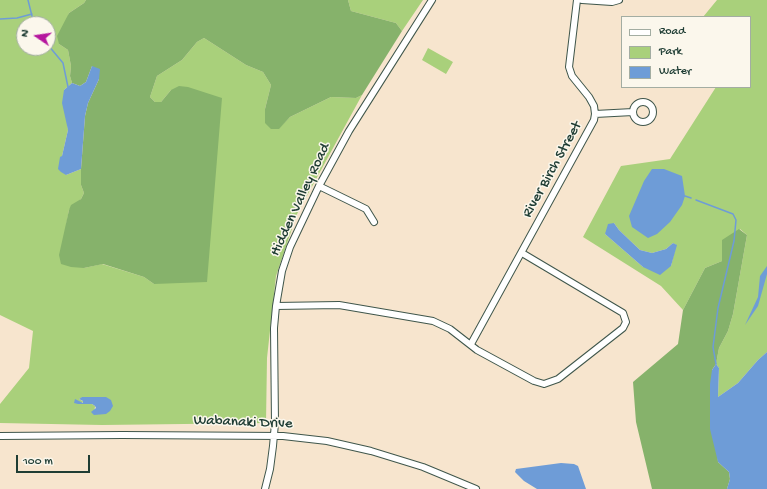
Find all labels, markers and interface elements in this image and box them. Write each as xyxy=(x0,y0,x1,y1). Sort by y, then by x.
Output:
north arrow xyxy=(16,16,56,56)
legend xyxy=(621,16,751,88)
text: Road xyxy=(659,25,685,39)
text: N xyxy=(19,29,32,38)
text: Park xyxy=(659,45,682,59)
text: Water xyxy=(659,65,691,79)
street label: River Birch Street xyxy=(519,119,587,221)
street label: Hidden Valley Road xyxy=(267,141,335,259)
street label: Wabanaki Drive xyxy=(193,412,293,434)
scale bar xyxy=(18,447,92,473)
text: 100 m xyxy=(23,455,53,469)

